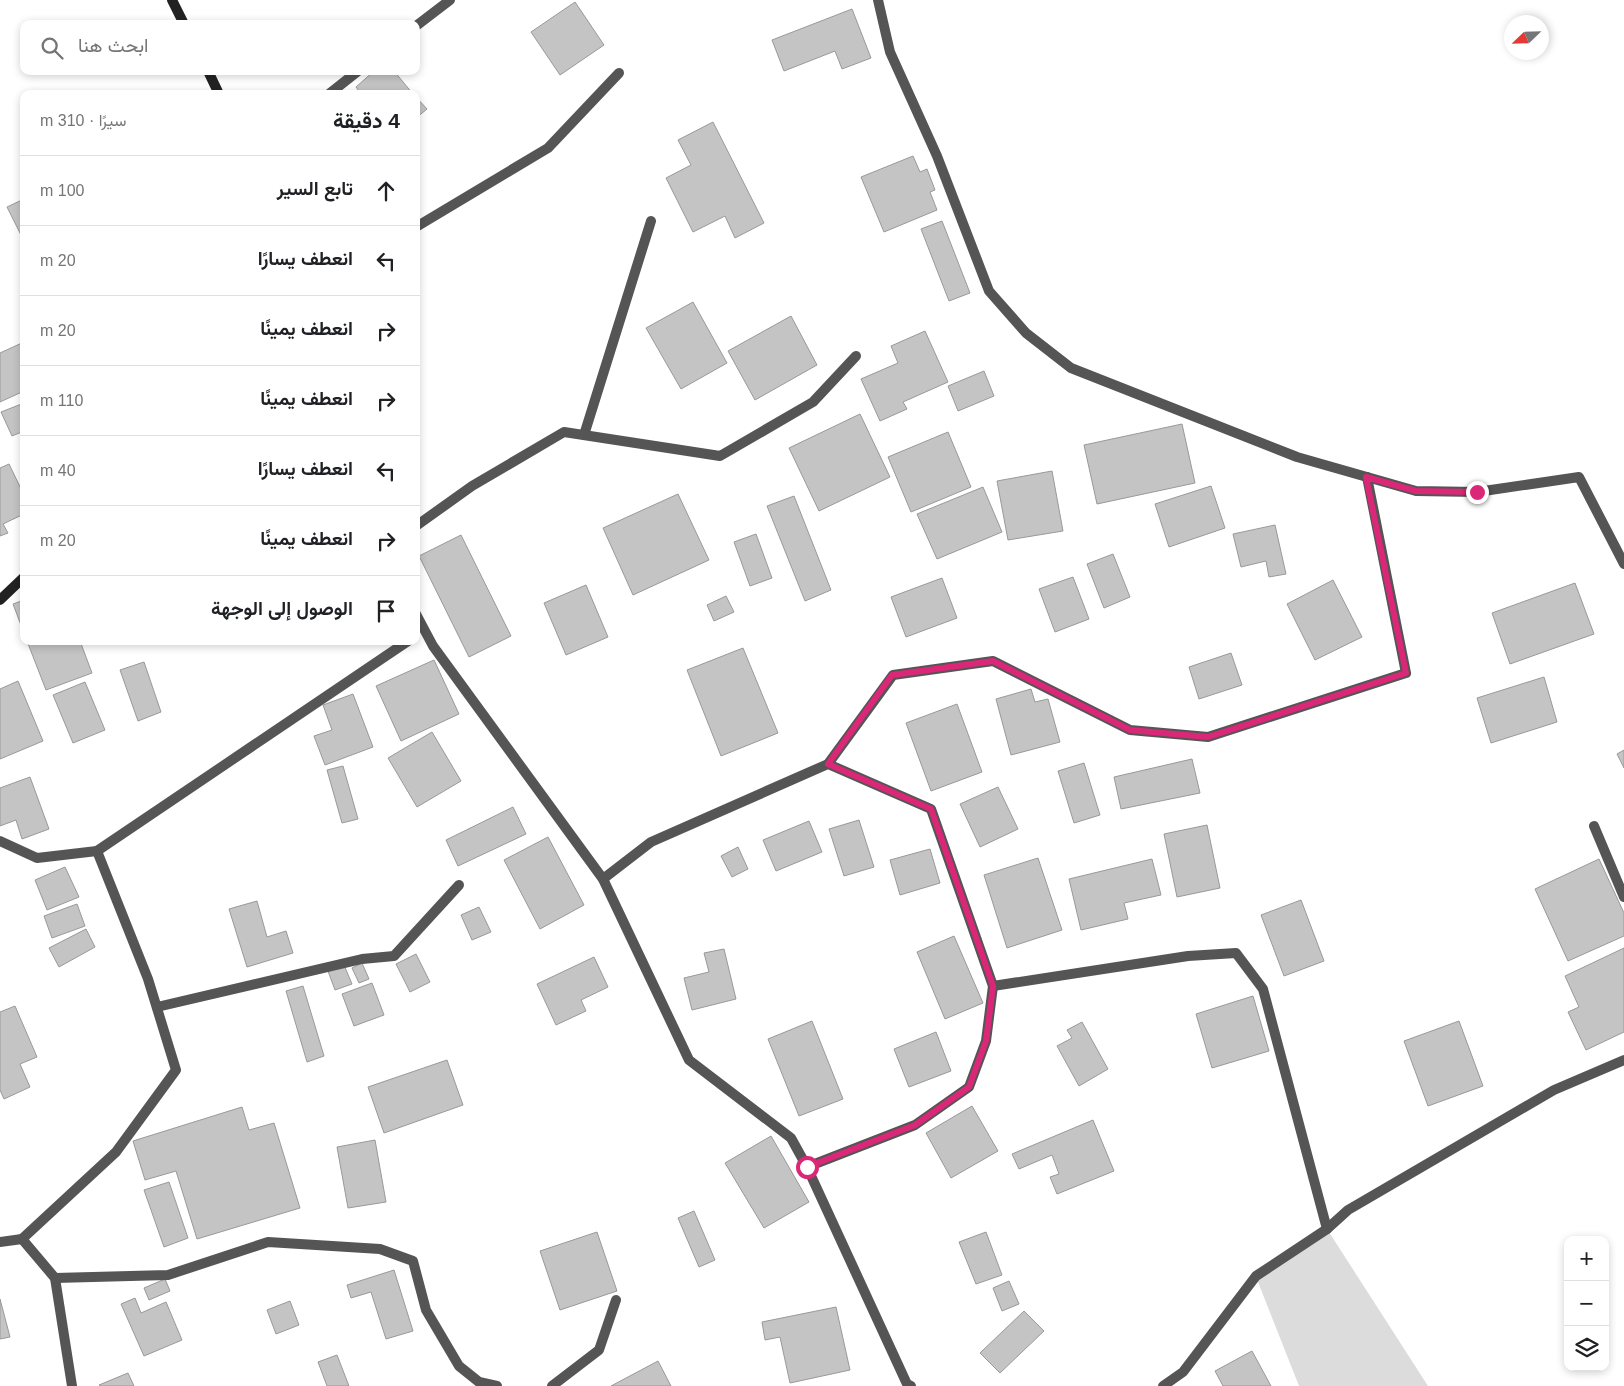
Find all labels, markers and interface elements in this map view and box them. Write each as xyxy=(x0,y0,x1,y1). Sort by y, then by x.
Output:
north arrow xyxy=(1504,15,1549,60)
search box xyxy=(20,20,420,75)
icon: search xyxy=(38,34,66,62)
text: ابحث هنا xyxy=(78,35,148,56)
text: 4 دقيقة xyxy=(333,109,400,132)
text: سيرًا · 310 m xyxy=(40,112,126,129)
icon: ahead xyxy=(372,177,400,205)
text: تابع السير xyxy=(277,178,353,199)
text: 100 m xyxy=(40,182,84,199)
icon: left xyxy=(372,247,400,275)
text: انعطف يسارًا xyxy=(258,248,353,269)
text: 20 m xyxy=(40,252,76,269)
icon: right xyxy=(372,317,400,345)
text: انعطف يمينًا xyxy=(260,318,353,339)
text: 20 m xyxy=(40,322,76,339)
icon: right xyxy=(372,387,400,415)
text: انعطف يمينًا xyxy=(260,388,353,409)
text: 110 m xyxy=(40,392,83,409)
icon: left xyxy=(372,457,400,485)
text: انعطف يسارًا xyxy=(258,458,353,479)
text: 40 m xyxy=(40,462,76,479)
route end xyxy=(1466,481,1489,504)
icon: right xyxy=(372,527,400,555)
text: انعطف يمينًا xyxy=(260,528,353,549)
text: 20 m xyxy=(40,532,76,549)
icon: arrive xyxy=(372,597,400,625)
text: الوصول إلى الوجهة xyxy=(211,598,353,619)
route start xyxy=(796,1156,819,1179)
map controls xyxy=(1564,1236,1609,1371)
button: + xyxy=(1564,1236,1609,1281)
button: − xyxy=(1564,1281,1609,1326)
button: layers xyxy=(1564,1326,1609,1371)

